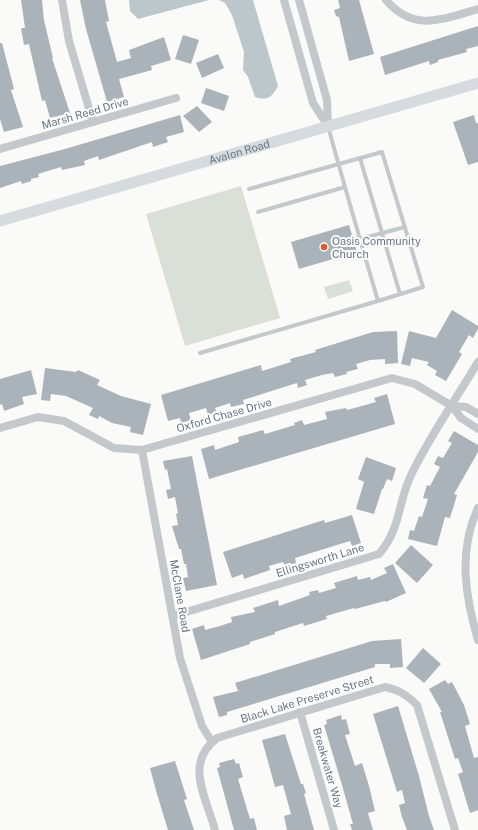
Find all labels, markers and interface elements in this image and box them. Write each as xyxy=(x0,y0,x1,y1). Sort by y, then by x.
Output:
street label: Marsh Reed Drive xyxy=(40,95,130,131)
street label: Avalon Road xyxy=(207,137,271,166)
place label: Oasis Community Church xyxy=(332,235,421,260)
marker: Oasis Community Church xyxy=(319,242,329,252)
street label: Oxford Chase Drive xyxy=(175,396,273,434)
street label: Ellingsworth Lane xyxy=(275,541,365,579)
street label: McClane Road xyxy=(168,559,192,633)
street label: Black Lake Preserve Street xyxy=(239,673,375,725)
street label: Breakwater Way xyxy=(311,726,345,810)

